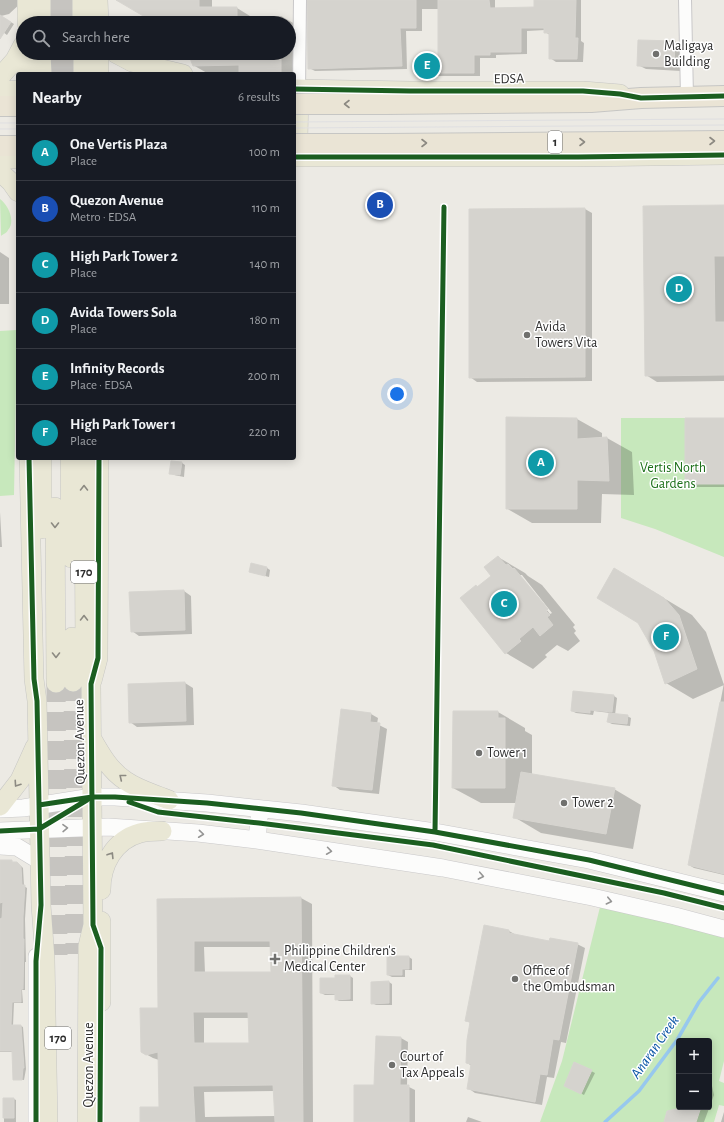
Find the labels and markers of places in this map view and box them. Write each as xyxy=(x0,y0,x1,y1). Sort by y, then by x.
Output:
place label: Maligaya Building xyxy=(664,39,714,69)
marker: Maligaya Building xyxy=(651,49,661,59)
pin: E xyxy=(414,51,440,81)
pin: B xyxy=(367,190,393,220)
pin: D xyxy=(666,274,692,304)
place label: Avida Towers Vita xyxy=(535,320,598,350)
marker: Avida Towers Vita xyxy=(522,330,532,340)
pin: A xyxy=(528,448,554,478)
pin: C xyxy=(491,589,517,619)
pin: F xyxy=(653,622,679,652)
place label: Tower 1 xyxy=(487,746,527,760)
marker: Tower 1 xyxy=(474,748,484,758)
place label: Tower 2 xyxy=(572,796,614,810)
marker: Tower 2 xyxy=(559,798,569,808)
place label: Philippine Children's Medical Center xyxy=(284,944,396,974)
marker: Philippine Children's Medical Center xyxy=(269,953,281,965)
place label: Office of the Ombudsman xyxy=(523,964,615,994)
marker: Office of the Ombudsman xyxy=(510,974,520,984)
place label: Court of Tax Appeals xyxy=(400,1050,464,1080)
marker: Court of Tax Appeals xyxy=(387,1060,397,1070)

